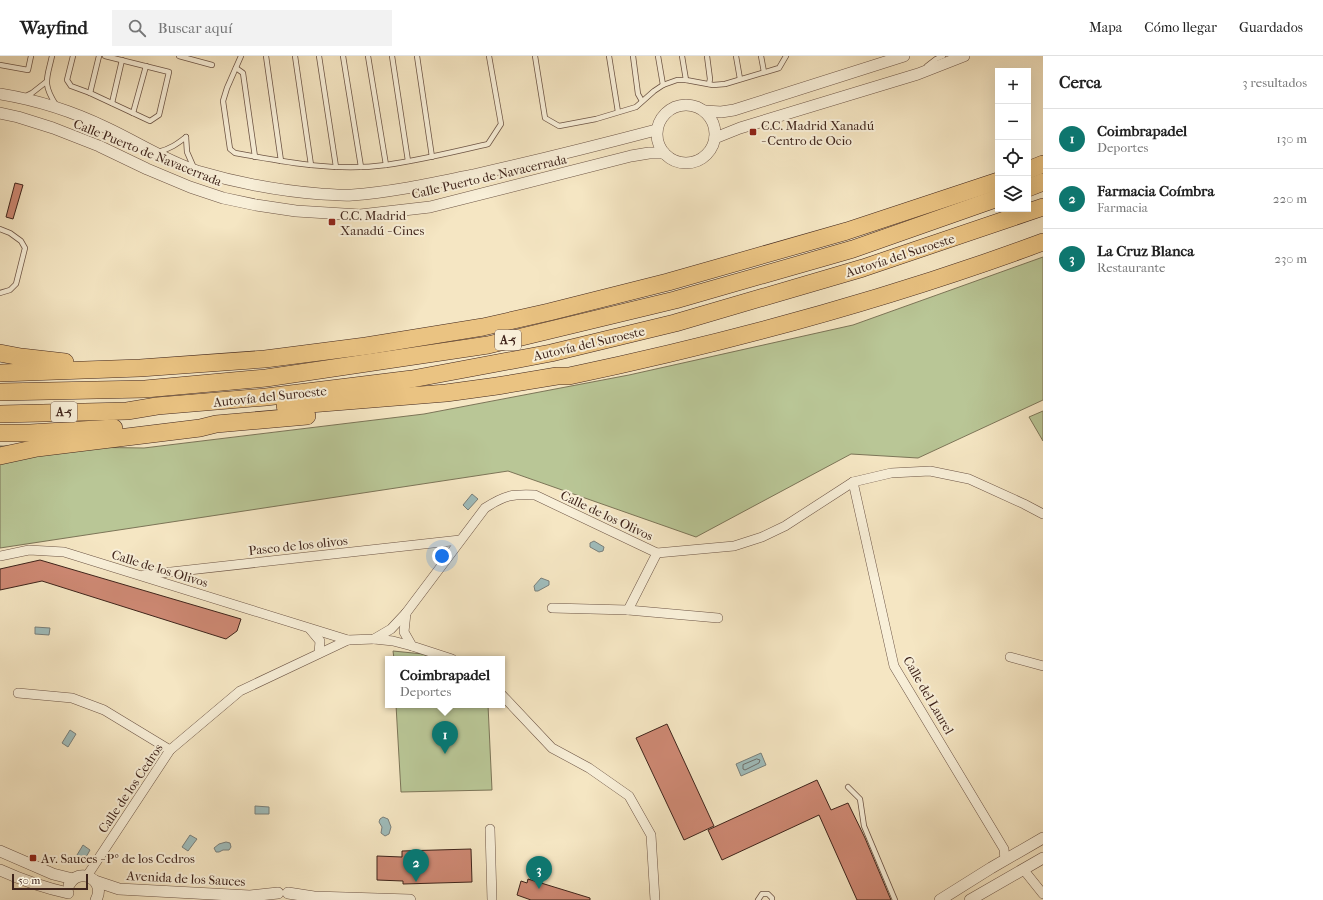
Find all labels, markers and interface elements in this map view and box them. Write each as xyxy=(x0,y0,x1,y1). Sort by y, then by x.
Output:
search box xyxy=(112,10,392,46)
text: Wayfind xyxy=(20,17,88,39)
icon: search xyxy=(126,17,148,39)
text: Buscar aquí xyxy=(158,19,232,37)
text: Mapa xyxy=(1089,19,1122,36)
text: Cómo llegar xyxy=(1144,19,1217,36)
text: Guardados xyxy=(1239,19,1303,36)
map controls xyxy=(995,68,1031,212)
button: + xyxy=(995,68,1031,104)
text: Cerca xyxy=(1059,72,1101,92)
text: 3 resultados xyxy=(1242,75,1307,90)
button: − xyxy=(995,104,1031,140)
street label: Calle Puerto de Navacerrada xyxy=(71,116,225,189)
place label: C.C. Madrid Xanadú - Centro de Ocio xyxy=(761,118,875,148)
text: Coimbrapadel xyxy=(1097,122,1187,140)
marker: C.C. Madrid Xanadú - Centro de Ocio xyxy=(748,127,758,137)
text: 1 xyxy=(1070,131,1074,146)
text: 130 m xyxy=(1276,131,1307,146)
button: locate xyxy=(995,140,1031,176)
text: Deportes xyxy=(1097,140,1148,155)
street label: Calle Puerto de Navacerrada xyxy=(410,151,569,202)
button: layers xyxy=(995,176,1031,212)
text: Farmacia Coímbra xyxy=(1097,182,1214,200)
text: 2 xyxy=(1069,191,1075,206)
text: 220 m xyxy=(1273,191,1307,206)
text: Farmacia xyxy=(1097,200,1148,215)
place label: C.C. Madrid Xanadú - Cines xyxy=(340,208,424,238)
marker: C.C. Madrid Xanadú - Cines xyxy=(327,217,337,227)
street label: Autovía del Suroeste xyxy=(843,231,957,281)
text: La Cruz Blanca xyxy=(1097,242,1194,260)
text: 3 xyxy=(1069,251,1075,266)
text: 230 m xyxy=(1274,251,1307,266)
text: Restaurante xyxy=(1097,260,1166,275)
street label: Autovía del Suroeste xyxy=(531,323,647,364)
road number: A-5 xyxy=(495,330,521,350)
street label: Autovía del Suroeste xyxy=(212,383,328,410)
road number: A-5 xyxy=(51,402,77,422)
street label: Calle de los Olivos xyxy=(558,487,656,544)
street label: Paseo de los olivos xyxy=(248,533,349,558)
your location xyxy=(432,546,452,566)
street label: Calle de los Olivos xyxy=(110,547,210,590)
street label: Calle del Laurel xyxy=(900,654,957,737)
popup xyxy=(385,656,505,708)
text: Coimbrapadel xyxy=(400,666,490,684)
text: Deportes xyxy=(400,684,451,699)
pin: 1 xyxy=(432,721,458,754)
street label: Calle de los Cedros xyxy=(95,741,166,836)
pin: 2 xyxy=(403,849,429,882)
place label: Av. Sauces - Pº de los Cedros xyxy=(40,851,195,866)
marker: Av. Sauces - Pº de los Cedros xyxy=(28,853,38,863)
pin: 3 xyxy=(526,856,552,889)
street label: Avenida de los Sauces xyxy=(125,868,246,889)
scale bar xyxy=(12,872,88,891)
text: 50 m xyxy=(18,874,40,887)

